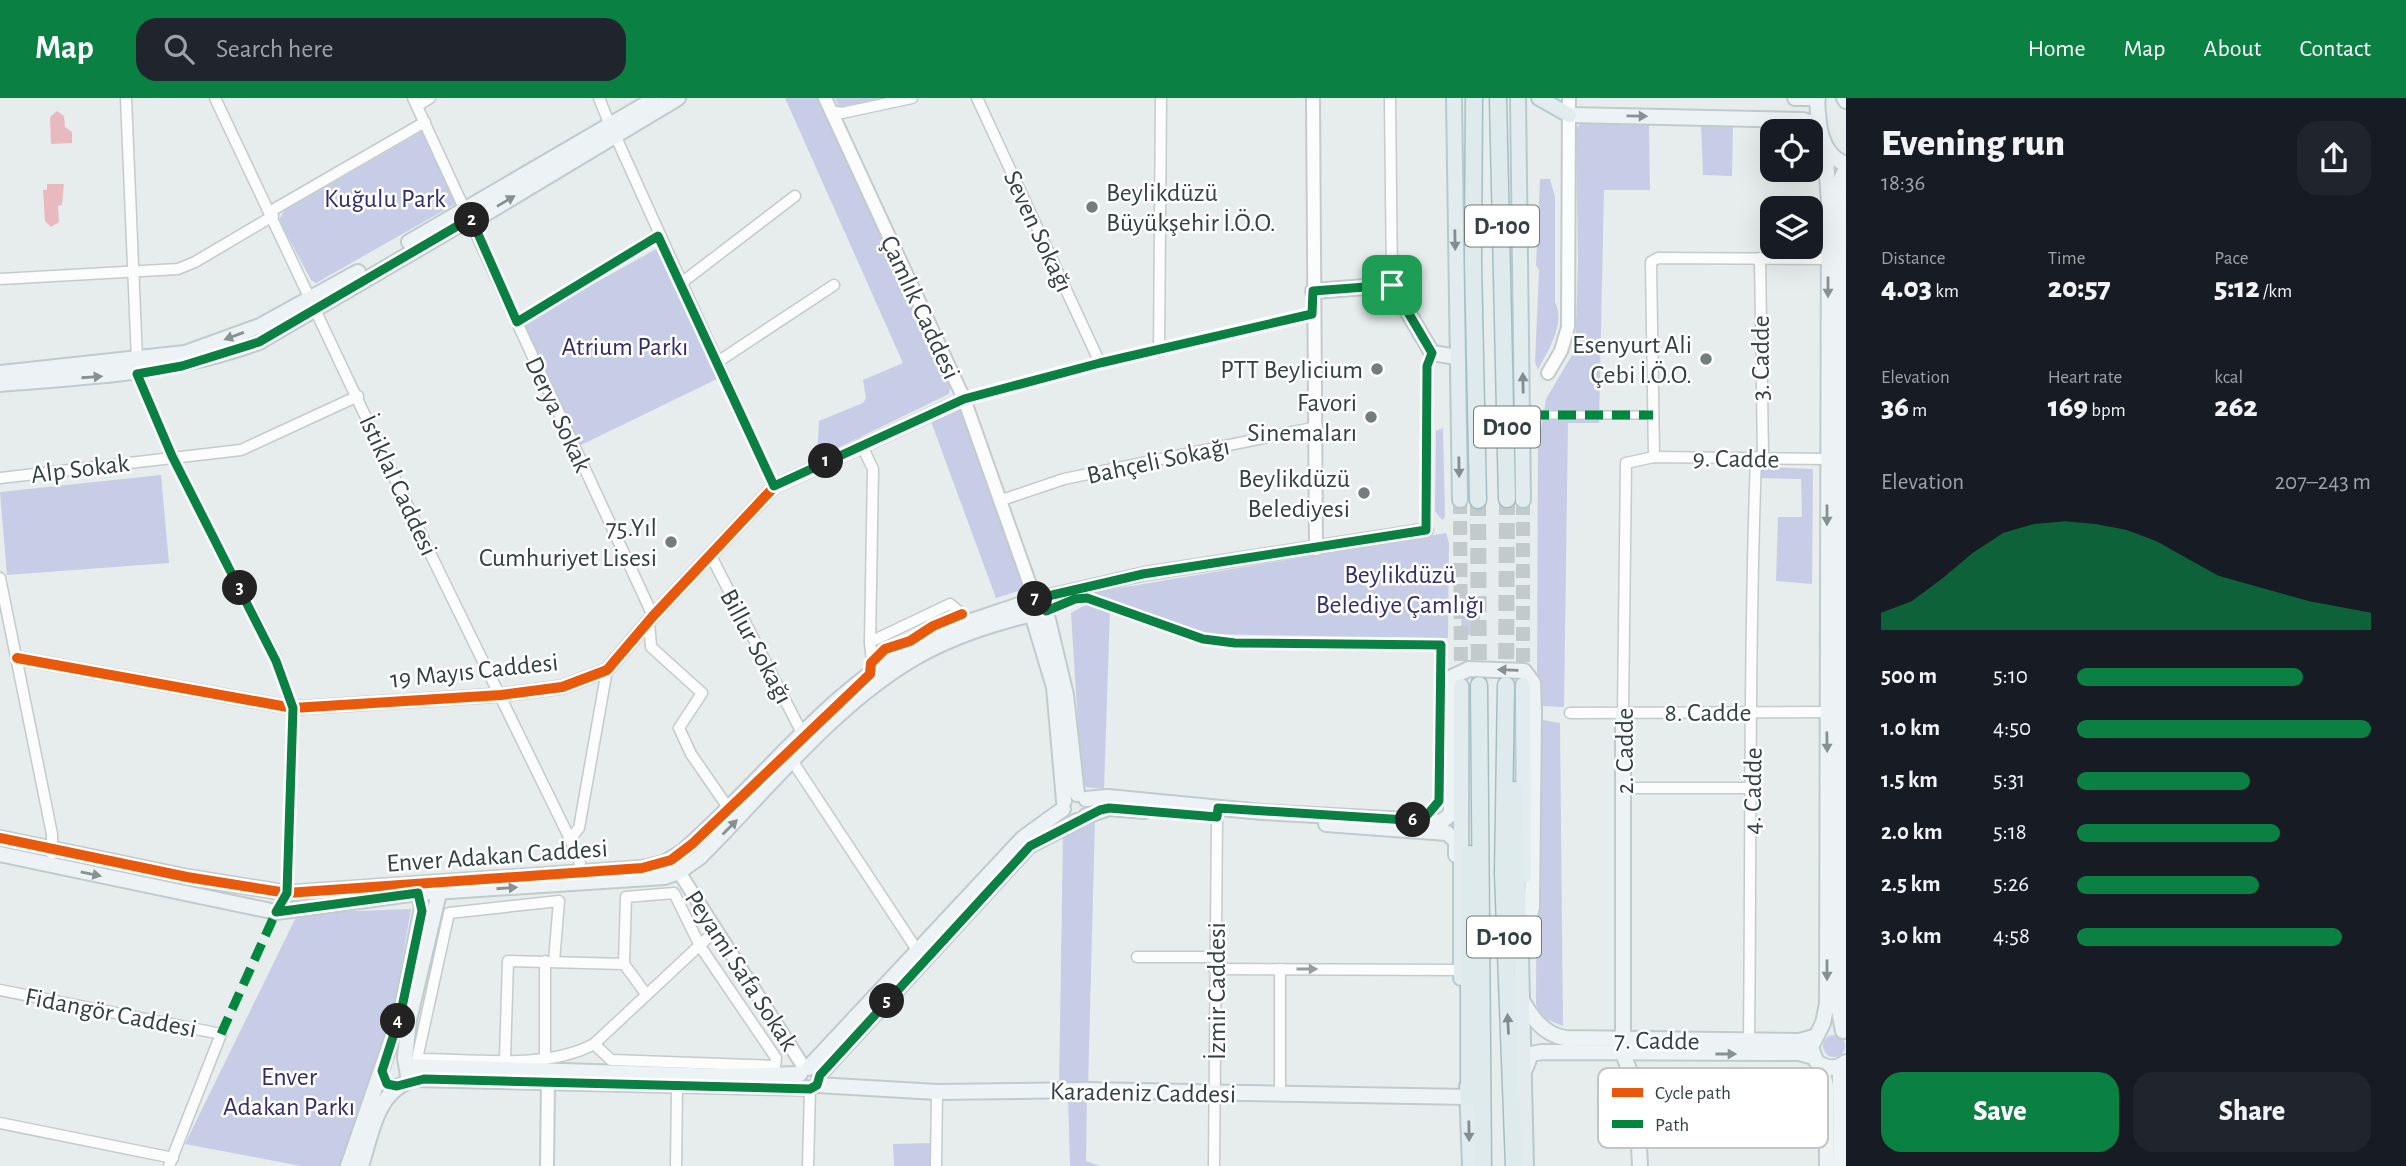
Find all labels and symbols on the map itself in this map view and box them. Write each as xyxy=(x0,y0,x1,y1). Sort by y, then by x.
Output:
one-way arrow xyxy=(1626,111,1648,122)
street label: Seven Sokağı xyxy=(999,167,1078,296)
place label: Beylikdüzü Büyükşehir İ.Ö.O. xyxy=(1106,180,1276,236)
park label: Kuğulu Park xyxy=(324,186,446,212)
one-way arrow xyxy=(496,195,515,208)
marker: Beylikdüzü Büyükşehir İ.Ö.O. xyxy=(1084,199,1100,215)
pin: 2 xyxy=(454,202,490,238)
road number: D-100 xyxy=(1465,205,1539,246)
one-way arrow xyxy=(1450,229,1461,251)
street label: Çamlık Caddesi xyxy=(875,232,965,383)
pin xyxy=(1362,255,1422,315)
one-way arrow xyxy=(1823,277,1834,299)
street label: 3. Cadde xyxy=(1748,315,1774,401)
one-way arrow xyxy=(223,331,244,342)
place label: Esenyurt Ali Çebi İ.Ö.O. xyxy=(1572,332,1692,388)
park label: Atrium Parkı xyxy=(562,334,688,360)
marker: Esenyurt Ali Çebi İ.Ö.O. xyxy=(1698,351,1714,367)
street label: Derya Sokak xyxy=(520,353,596,476)
place label: PTT Beylicium xyxy=(1220,357,1363,383)
marker: PTT Beylicium xyxy=(1369,361,1385,377)
one-way arrow xyxy=(82,371,104,382)
one-way arrow xyxy=(1517,372,1528,394)
place label: Favori Sinemaları xyxy=(1247,390,1357,446)
road number: D100 xyxy=(1474,406,1540,448)
marker: Favori Sinemaları xyxy=(1363,409,1379,425)
street label: İstiklal Caddesi xyxy=(354,411,443,560)
street label: Bahçeli Sokağı xyxy=(1084,433,1232,489)
pin: 1 xyxy=(808,444,844,478)
street label: 9. Cadde xyxy=(1692,445,1780,473)
street label: Alp Sokak xyxy=(30,450,131,488)
one-way arrow xyxy=(1454,456,1465,478)
place label: Beylikdüzü Belediyesi xyxy=(1238,466,1350,522)
marker: Beylikdüzü Belediyesi xyxy=(1356,485,1372,501)
one-way arrow xyxy=(1821,504,1833,526)
place label: 75.Yıl Cumhuriyet Lisesi xyxy=(479,515,657,571)
marker: 75.Yıl Cumhuriyet Lisesi xyxy=(663,534,679,550)
park label: Beylikdüzü Belediye Çamlığı xyxy=(1316,562,1484,618)
pin: 3 xyxy=(222,570,258,606)
pin: 7 xyxy=(1018,582,1052,616)
street label: Billur Sokağı xyxy=(715,585,797,708)
street label: 19 Mayıs Caddesi xyxy=(389,649,560,693)
one-way arrow xyxy=(1497,665,1519,676)
street label: 8. Cadde xyxy=(1665,700,1752,726)
street label: 2. Cadde xyxy=(1612,708,1638,794)
one-way arrow xyxy=(1821,732,1833,754)
street label: 4. Cadde xyxy=(1739,747,1767,835)
pin: 6 xyxy=(1396,802,1430,838)
one-way arrow xyxy=(721,819,737,836)
street label: Enver Adakan Caddesi xyxy=(386,835,609,877)
one-way arrow xyxy=(80,868,102,879)
one-way arrow xyxy=(497,882,519,893)
street label: Peyami Safa Sokak xyxy=(680,886,803,1055)
road number: D-100 xyxy=(1467,916,1541,958)
street label: İzmir Caddesi xyxy=(1203,922,1230,1060)
one-way arrow xyxy=(1821,959,1832,981)
one-way arrow xyxy=(1296,963,1318,975)
street label: Fidangör Caddesi xyxy=(23,984,199,1042)
pin: 5 xyxy=(870,984,904,1018)
pin: 4 xyxy=(380,1004,416,1038)
one-way arrow xyxy=(1502,1013,1513,1035)
street label: 7. Cadde xyxy=(1614,1027,1700,1055)
one-way arrow xyxy=(1715,1048,1737,1059)
park label: Enver Adakan Parkı xyxy=(223,1064,355,1120)
legend xyxy=(1598,1068,1828,1148)
street label: Karadeniz Caddesi xyxy=(1050,1078,1236,1108)
text: Cycle path xyxy=(1655,1084,1731,1103)
text: Path xyxy=(1655,1116,1689,1135)
one-way arrow xyxy=(1463,1121,1475,1143)

